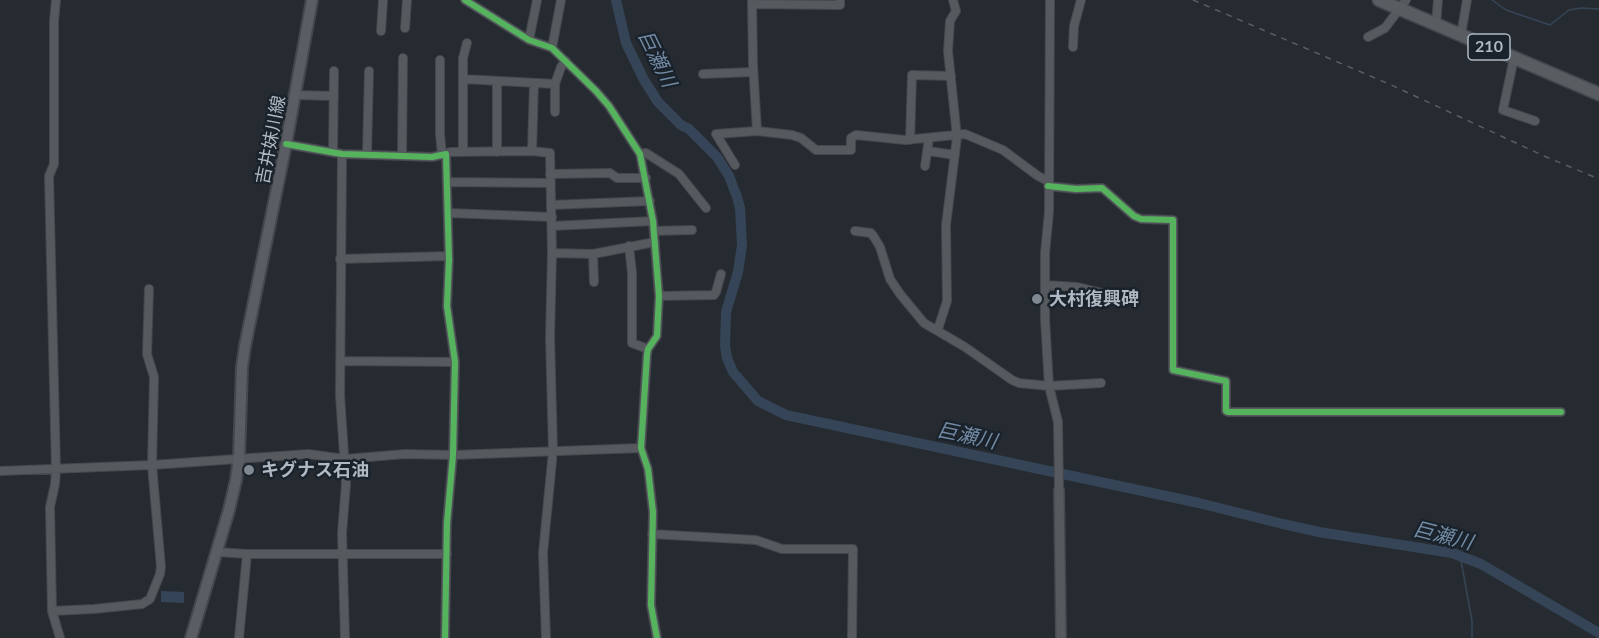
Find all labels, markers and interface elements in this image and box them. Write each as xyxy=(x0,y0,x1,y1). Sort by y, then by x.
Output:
water label: 巨瀬川 xyxy=(633,27,681,91)
road number: 210 xyxy=(1468,34,1510,60)
street label: 吉井妹川線 xyxy=(252,94,290,186)
place label: 大村復興碑 xyxy=(1049,288,1139,310)
marker: 大村復興碑 xyxy=(1030,292,1044,306)
water label: 巨瀬川 xyxy=(935,418,999,454)
place label: キグナス石油 xyxy=(261,459,369,481)
marker: キグナス石油 xyxy=(242,463,256,477)
water label: 巨瀬川 xyxy=(1411,517,1475,555)

